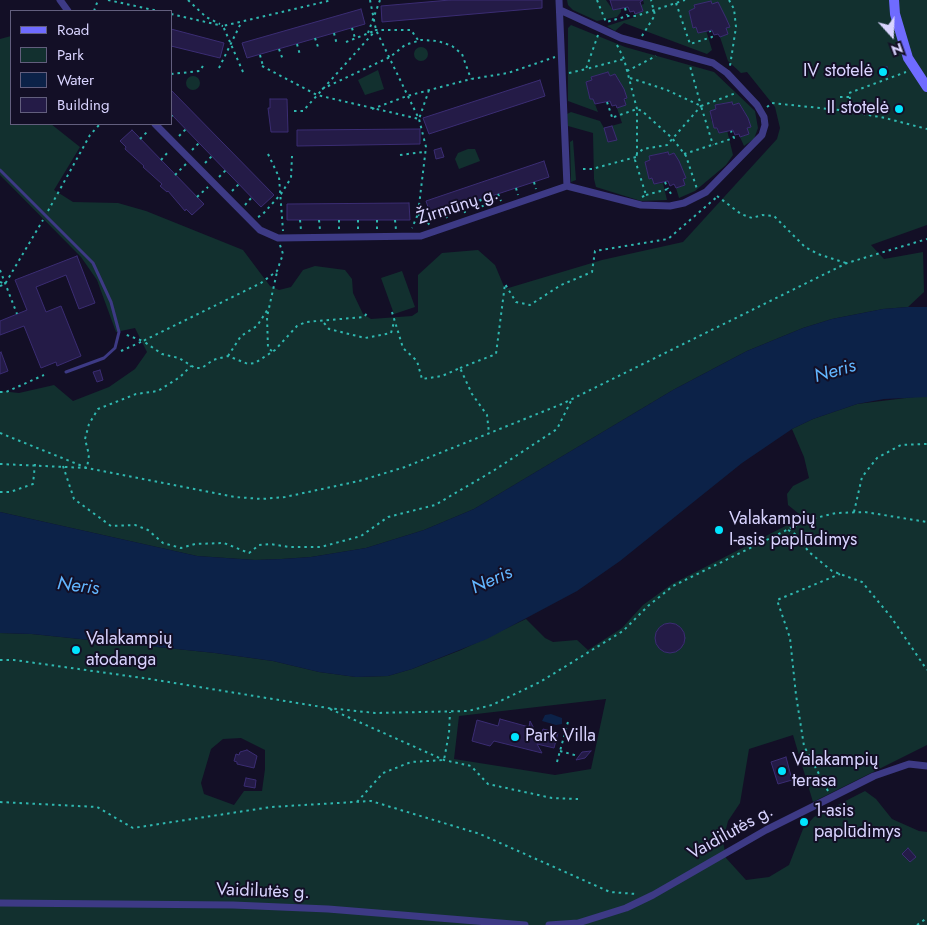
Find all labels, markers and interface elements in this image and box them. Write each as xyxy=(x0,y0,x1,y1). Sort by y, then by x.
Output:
legend xyxy=(10,10,172,125)
north arrow xyxy=(867,10,917,60)
text: Road xyxy=(57,19,89,41)
text: N xyxy=(888,38,906,60)
text: Park xyxy=(57,44,84,66)
place label: IV stotelė xyxy=(803,61,873,83)
marker: IV stotelė xyxy=(877,66,889,78)
text: Water xyxy=(57,69,94,91)
text: Building xyxy=(57,94,109,116)
place label: II stotelė xyxy=(826,98,889,120)
marker: II stotelė xyxy=(893,103,905,115)
street label: Žirmūnų g. xyxy=(415,184,501,230)
water label: Neris xyxy=(812,355,858,389)
place label: Valakampių I-asis paplūdimys xyxy=(729,509,857,552)
marker: Valakampių I-asis paplūdimys xyxy=(713,524,725,536)
water label: Neris xyxy=(468,562,516,600)
water label: Neris xyxy=(56,573,100,601)
place label: Valakampių atodanga xyxy=(86,629,173,672)
marker: Valakampių atodanga xyxy=(70,644,82,656)
place label: Park Villa xyxy=(525,726,596,748)
marker: Park Villa xyxy=(509,731,521,743)
place label: Valakampių terasa xyxy=(792,750,879,792)
marker: Valakampių terasa xyxy=(776,765,788,777)
street label: Vaidilutės g. xyxy=(685,801,777,865)
place label: 1-asis paplūdimys xyxy=(814,801,901,844)
marker: 1-asis paplūdimys xyxy=(798,816,810,828)
street label: Vaidilutės g. xyxy=(216,880,310,904)

